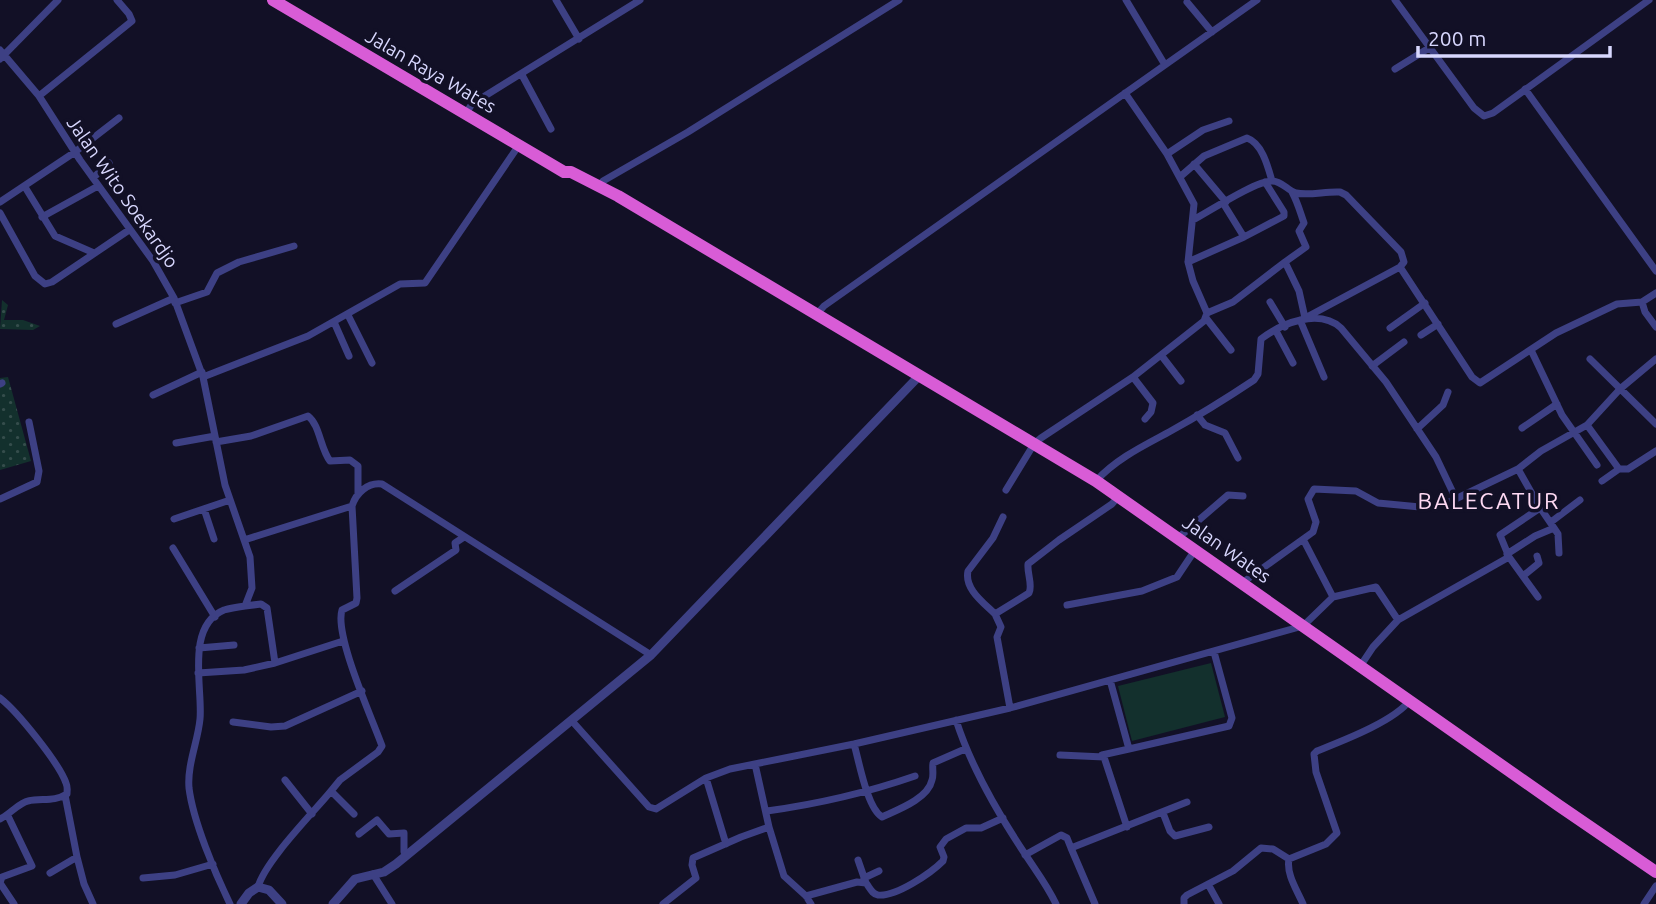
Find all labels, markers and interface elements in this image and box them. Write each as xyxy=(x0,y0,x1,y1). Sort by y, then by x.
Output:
scale bar xyxy=(1418,14,1610,58)
street label: Jalan Raya Wates xyxy=(362,25,500,117)
text: 200 m xyxy=(1428,26,1486,50)
street label: Jalan Wito Soekardjo xyxy=(63,112,183,272)
district label: BALECATUR xyxy=(1418,488,1560,513)
street label: Jalan Wates xyxy=(1179,511,1275,587)

